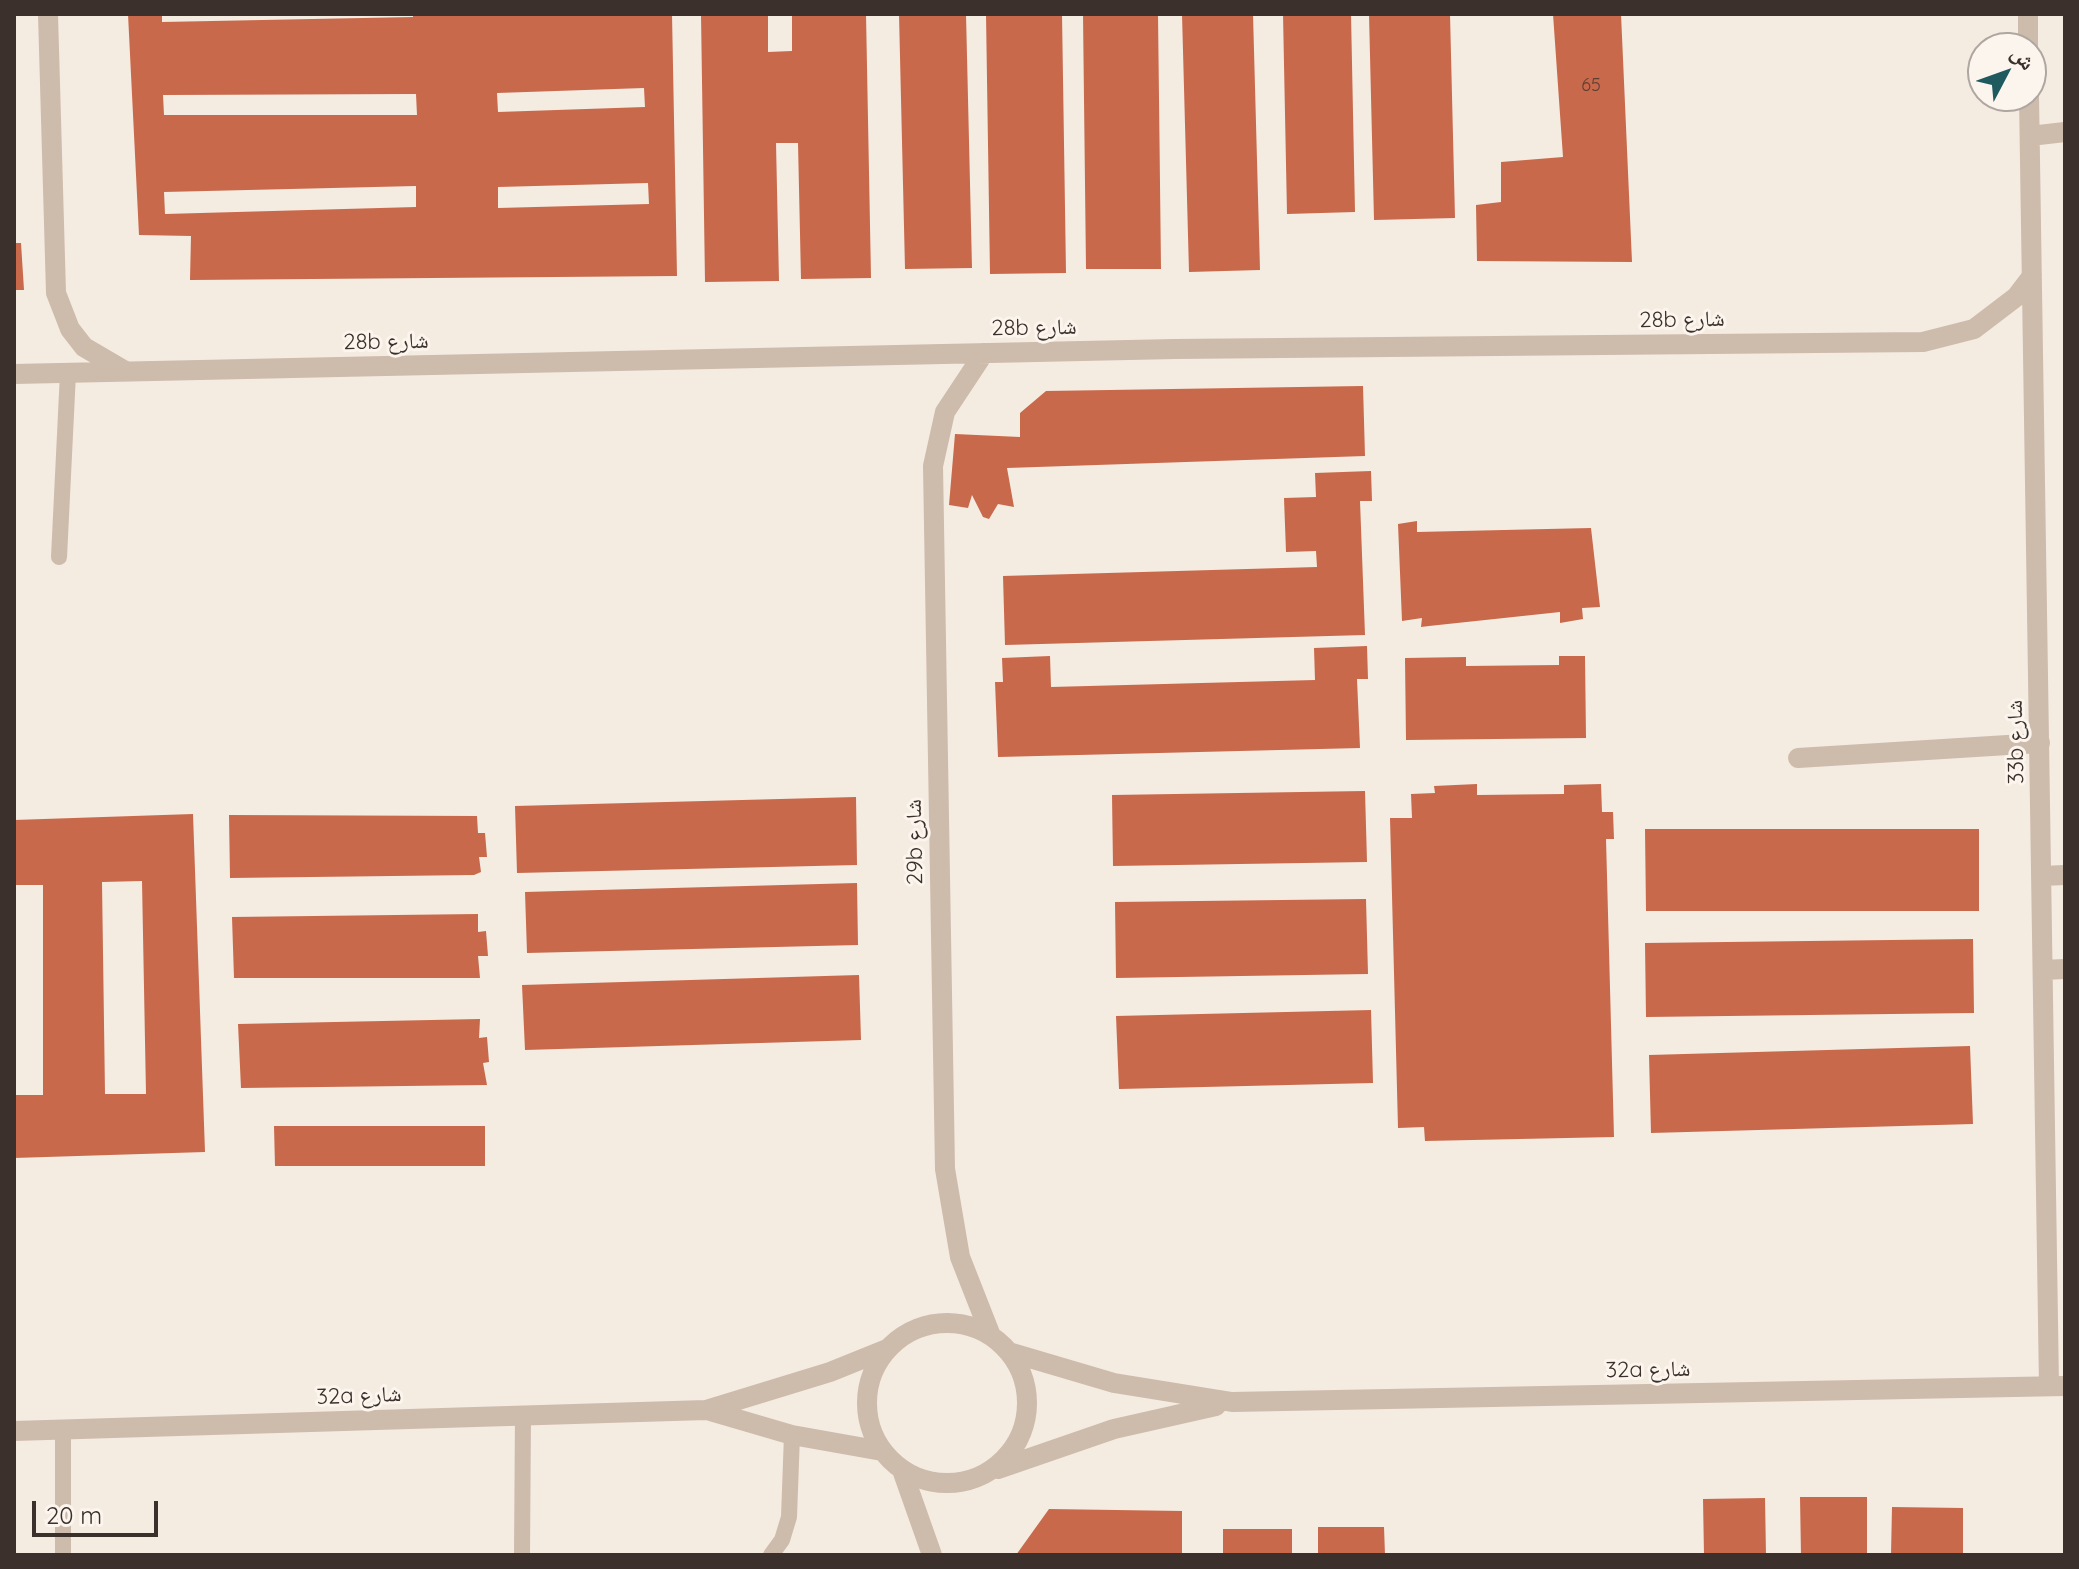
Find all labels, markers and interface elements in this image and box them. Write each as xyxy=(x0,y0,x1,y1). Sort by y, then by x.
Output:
north arrow xyxy=(1967,32,2047,112)
text: ش xyxy=(2005,40,2042,76)
house number: 65 xyxy=(1581,75,1601,97)
street label: 28b شارع xyxy=(1639,306,1725,334)
street label: 28b شارع xyxy=(991,314,1077,342)
street label: 28b شارع xyxy=(343,328,429,356)
street label: 33b شارع xyxy=(2002,700,2030,784)
street label: 29b شارع xyxy=(901,799,929,885)
street label: 32a شارع xyxy=(1605,1356,1691,1384)
street label: 32a شارع xyxy=(316,1381,402,1411)
scale bar xyxy=(36,1485,162,1535)
text: 20 m xyxy=(46,1500,102,1530)

